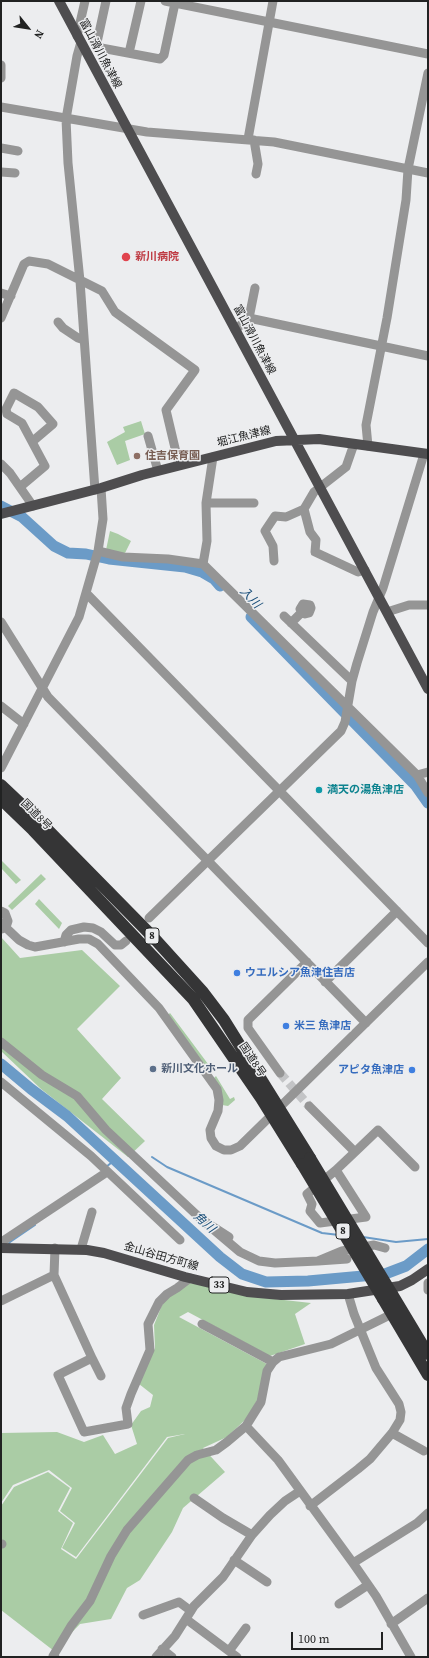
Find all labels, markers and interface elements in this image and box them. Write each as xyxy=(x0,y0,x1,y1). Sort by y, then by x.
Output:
north arrow xyxy=(8,8,48,48)
street label: 富山滑川魚津線 xyxy=(76,17,124,91)
text: N xyxy=(30,27,47,41)
place label: 新川病院 xyxy=(135,250,179,264)
marker: 新川病院 xyxy=(120,251,132,263)
street label: 富山滑川魚津線 xyxy=(230,303,278,377)
street label: 堀江魚津線 xyxy=(216,424,272,450)
place label: 住吉保育園 xyxy=(145,449,200,463)
marker: 住吉保育園 xyxy=(132,451,142,461)
water label: 入川 xyxy=(236,584,264,612)
place label: 満天の湯魚津店 xyxy=(327,783,404,797)
marker: 満天の湯魚津店 xyxy=(314,785,324,795)
street label: 国道8号 xyxy=(18,797,54,833)
road number: 8 xyxy=(145,928,159,944)
place label: ウエルシア魚津住吉店 xyxy=(245,966,355,980)
marker: ウエルシア魚津住吉店 xyxy=(232,968,242,978)
place label: 米三 魚津店 xyxy=(294,1019,351,1033)
marker: 米三 魚津店 xyxy=(281,1021,291,1031)
street label: 国道8号 xyxy=(236,1040,268,1080)
place label: 新川文化ホール xyxy=(161,1062,238,1076)
place label: アピタ魚津店 xyxy=(338,1063,404,1077)
marker: 新川文化ホール xyxy=(148,1064,158,1074)
marker: アピタ魚津店 xyxy=(407,1065,417,1075)
water label: 角川 xyxy=(190,1210,218,1236)
road number: 8 xyxy=(336,1223,350,1239)
street label: 金山谷田方町線 xyxy=(122,1240,200,1274)
road number: 33 xyxy=(209,1277,229,1293)
scale bar xyxy=(293,1624,385,1650)
text: 100 m xyxy=(298,1631,330,1647)

